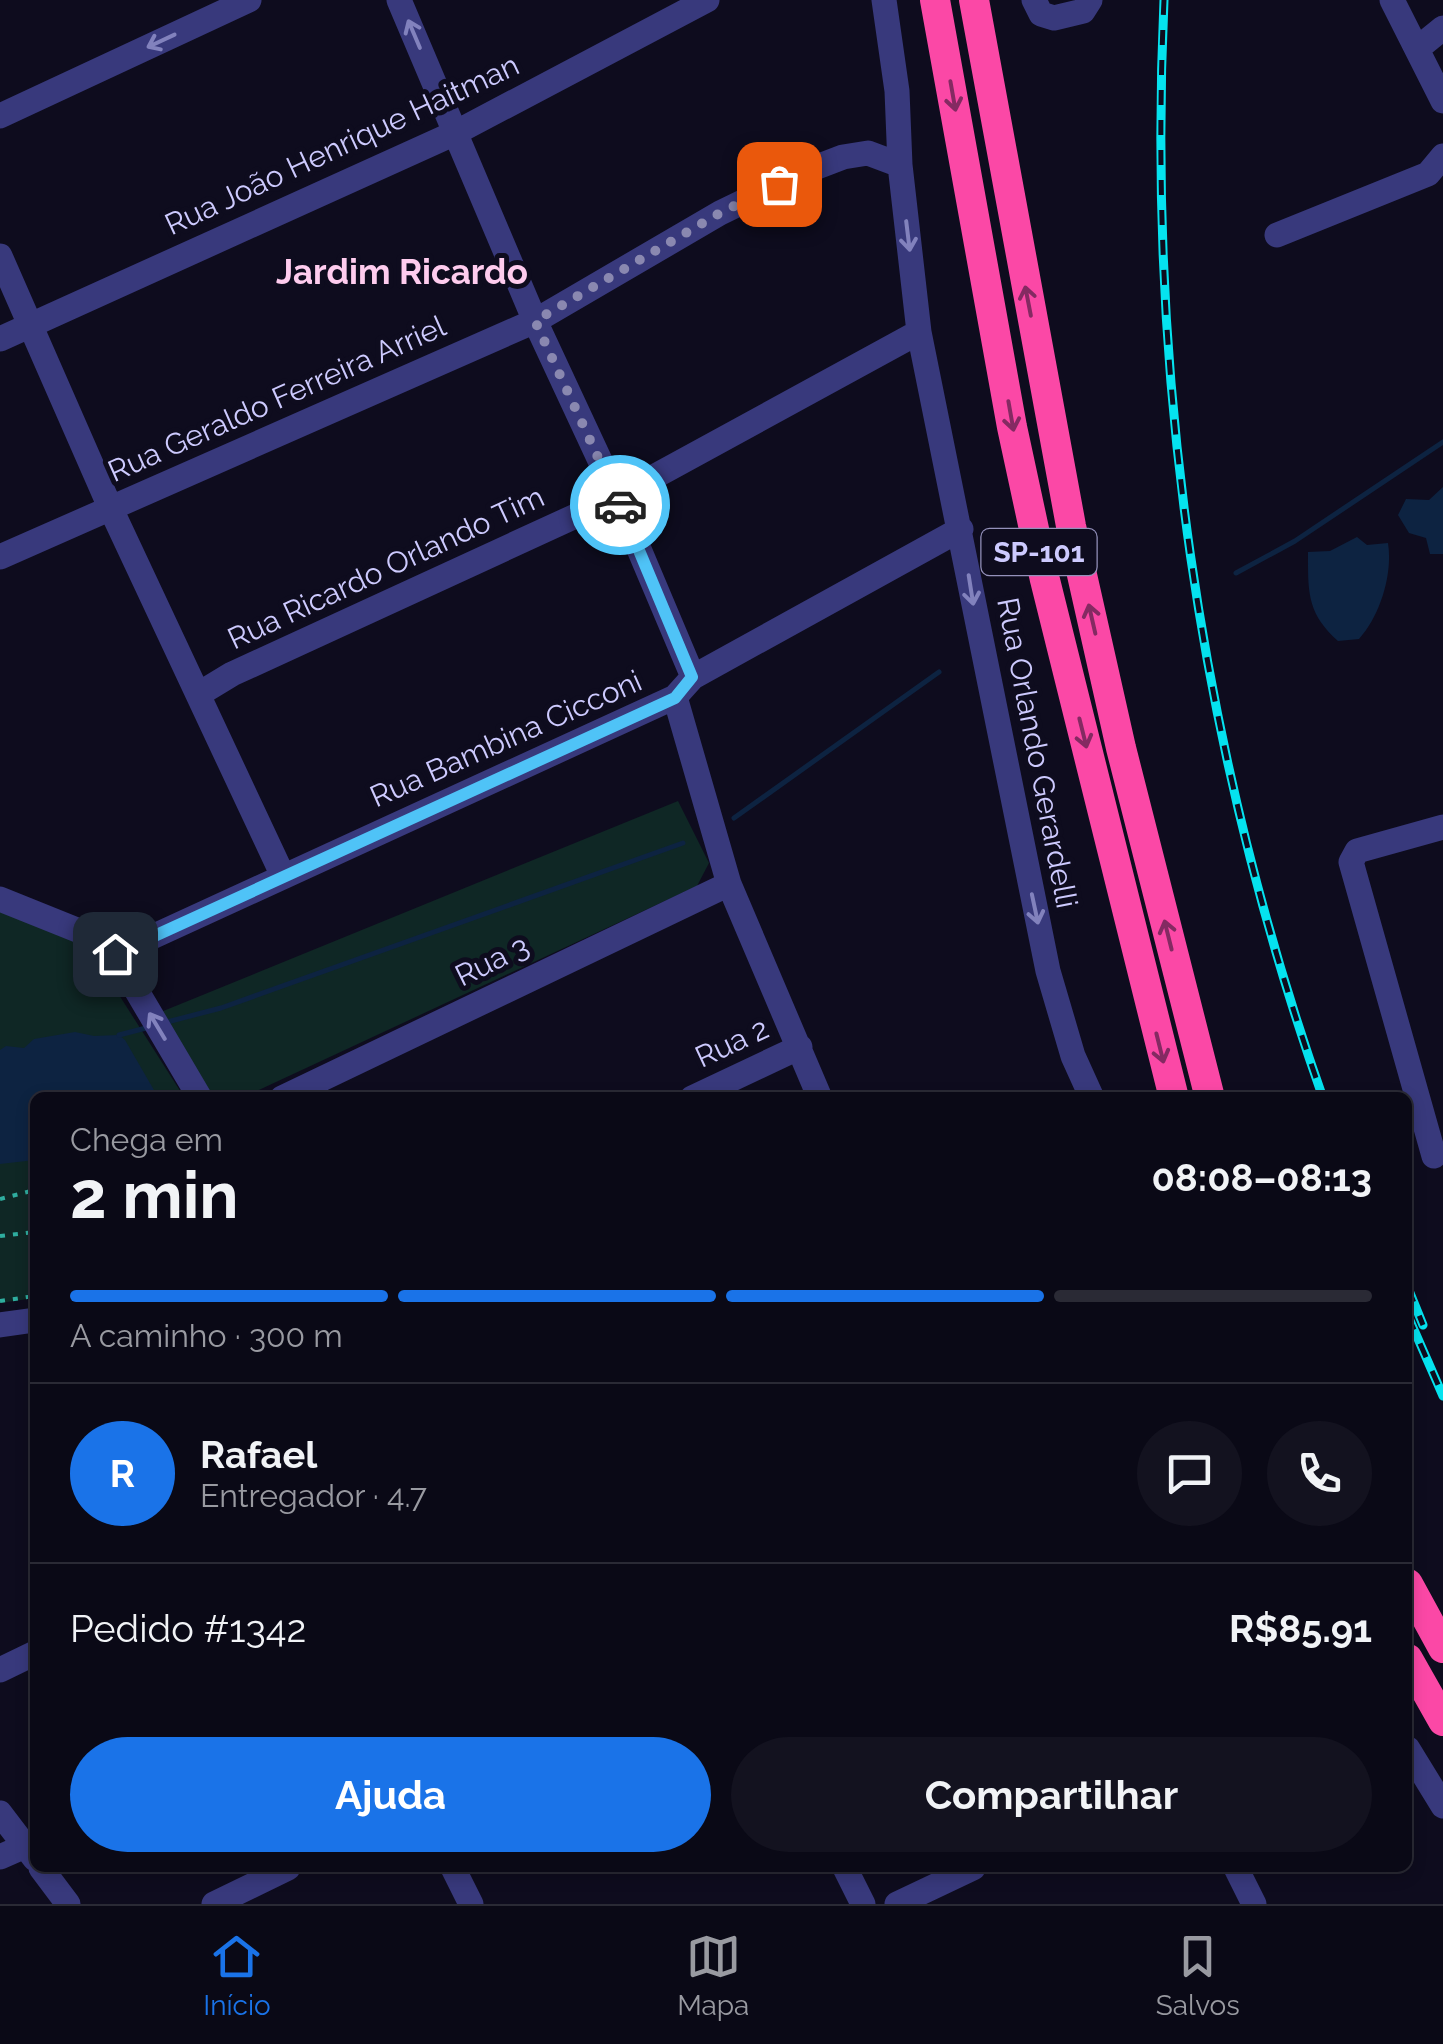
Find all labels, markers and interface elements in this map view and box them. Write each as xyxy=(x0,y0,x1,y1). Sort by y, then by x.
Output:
one-way arrow xyxy=(404,19,422,50)
one-way arrow xyxy=(147,33,177,52)
street label: Rua João Henrique Haitman xyxy=(159,47,524,242)
one-way arrow xyxy=(944,79,963,111)
pin xyxy=(737,142,822,227)
icon: bag xyxy=(752,157,807,212)
one-way arrow xyxy=(899,219,918,252)
district label: Jardim Ricardo xyxy=(276,251,528,292)
one-way arrow xyxy=(1018,286,1037,318)
street label: Rua Geraldo Ferreira Arriel xyxy=(103,308,452,489)
one-way arrow xyxy=(1002,399,1021,431)
courier xyxy=(570,455,670,555)
icon: car xyxy=(593,478,648,533)
street label: Rua Ricardo Orlando Tim xyxy=(222,479,549,656)
road number: SP-101 xyxy=(982,529,1096,575)
one-way arrow xyxy=(962,573,981,606)
street label: Rua Orlando Gerardelli xyxy=(990,595,1085,911)
one-way arrow xyxy=(1082,604,1100,636)
street label: Rua Bambina Cicconi xyxy=(365,663,647,814)
one-way arrow xyxy=(1074,717,1093,748)
one-way arrow xyxy=(1026,892,1045,924)
pin xyxy=(73,912,158,997)
one-way arrow xyxy=(1158,920,1176,952)
icon: home xyxy=(88,927,143,982)
street label: Rua 3 xyxy=(449,928,534,993)
street label: Rua 2 xyxy=(690,1010,774,1075)
one-way arrow xyxy=(147,1012,167,1041)
one-way arrow xyxy=(1152,1032,1171,1063)
text: Chega em xyxy=(70,1121,223,1158)
text: 08:08–08:13 xyxy=(1151,1155,1372,1200)
text: 2 min xyxy=(70,1157,239,1233)
text: A caminho · 300 m xyxy=(70,1317,343,1354)
button: chat xyxy=(1137,1421,1242,1526)
button: phone xyxy=(1267,1421,1372,1526)
text: Rafael xyxy=(200,1432,317,1477)
text: R xyxy=(110,1451,135,1496)
text: Entregador · 4.7 xyxy=(200,1477,427,1514)
text: Pedido #1342 xyxy=(70,1606,306,1651)
text: R$85.91 xyxy=(1229,1606,1372,1651)
button: Ajuda xyxy=(70,1737,711,1852)
button: Compartilhar xyxy=(731,1737,1372,1852)
tab: Início xyxy=(203,1929,271,2022)
tab: Mapa xyxy=(677,1929,749,2022)
tab: Salvos xyxy=(1156,1929,1240,2022)

